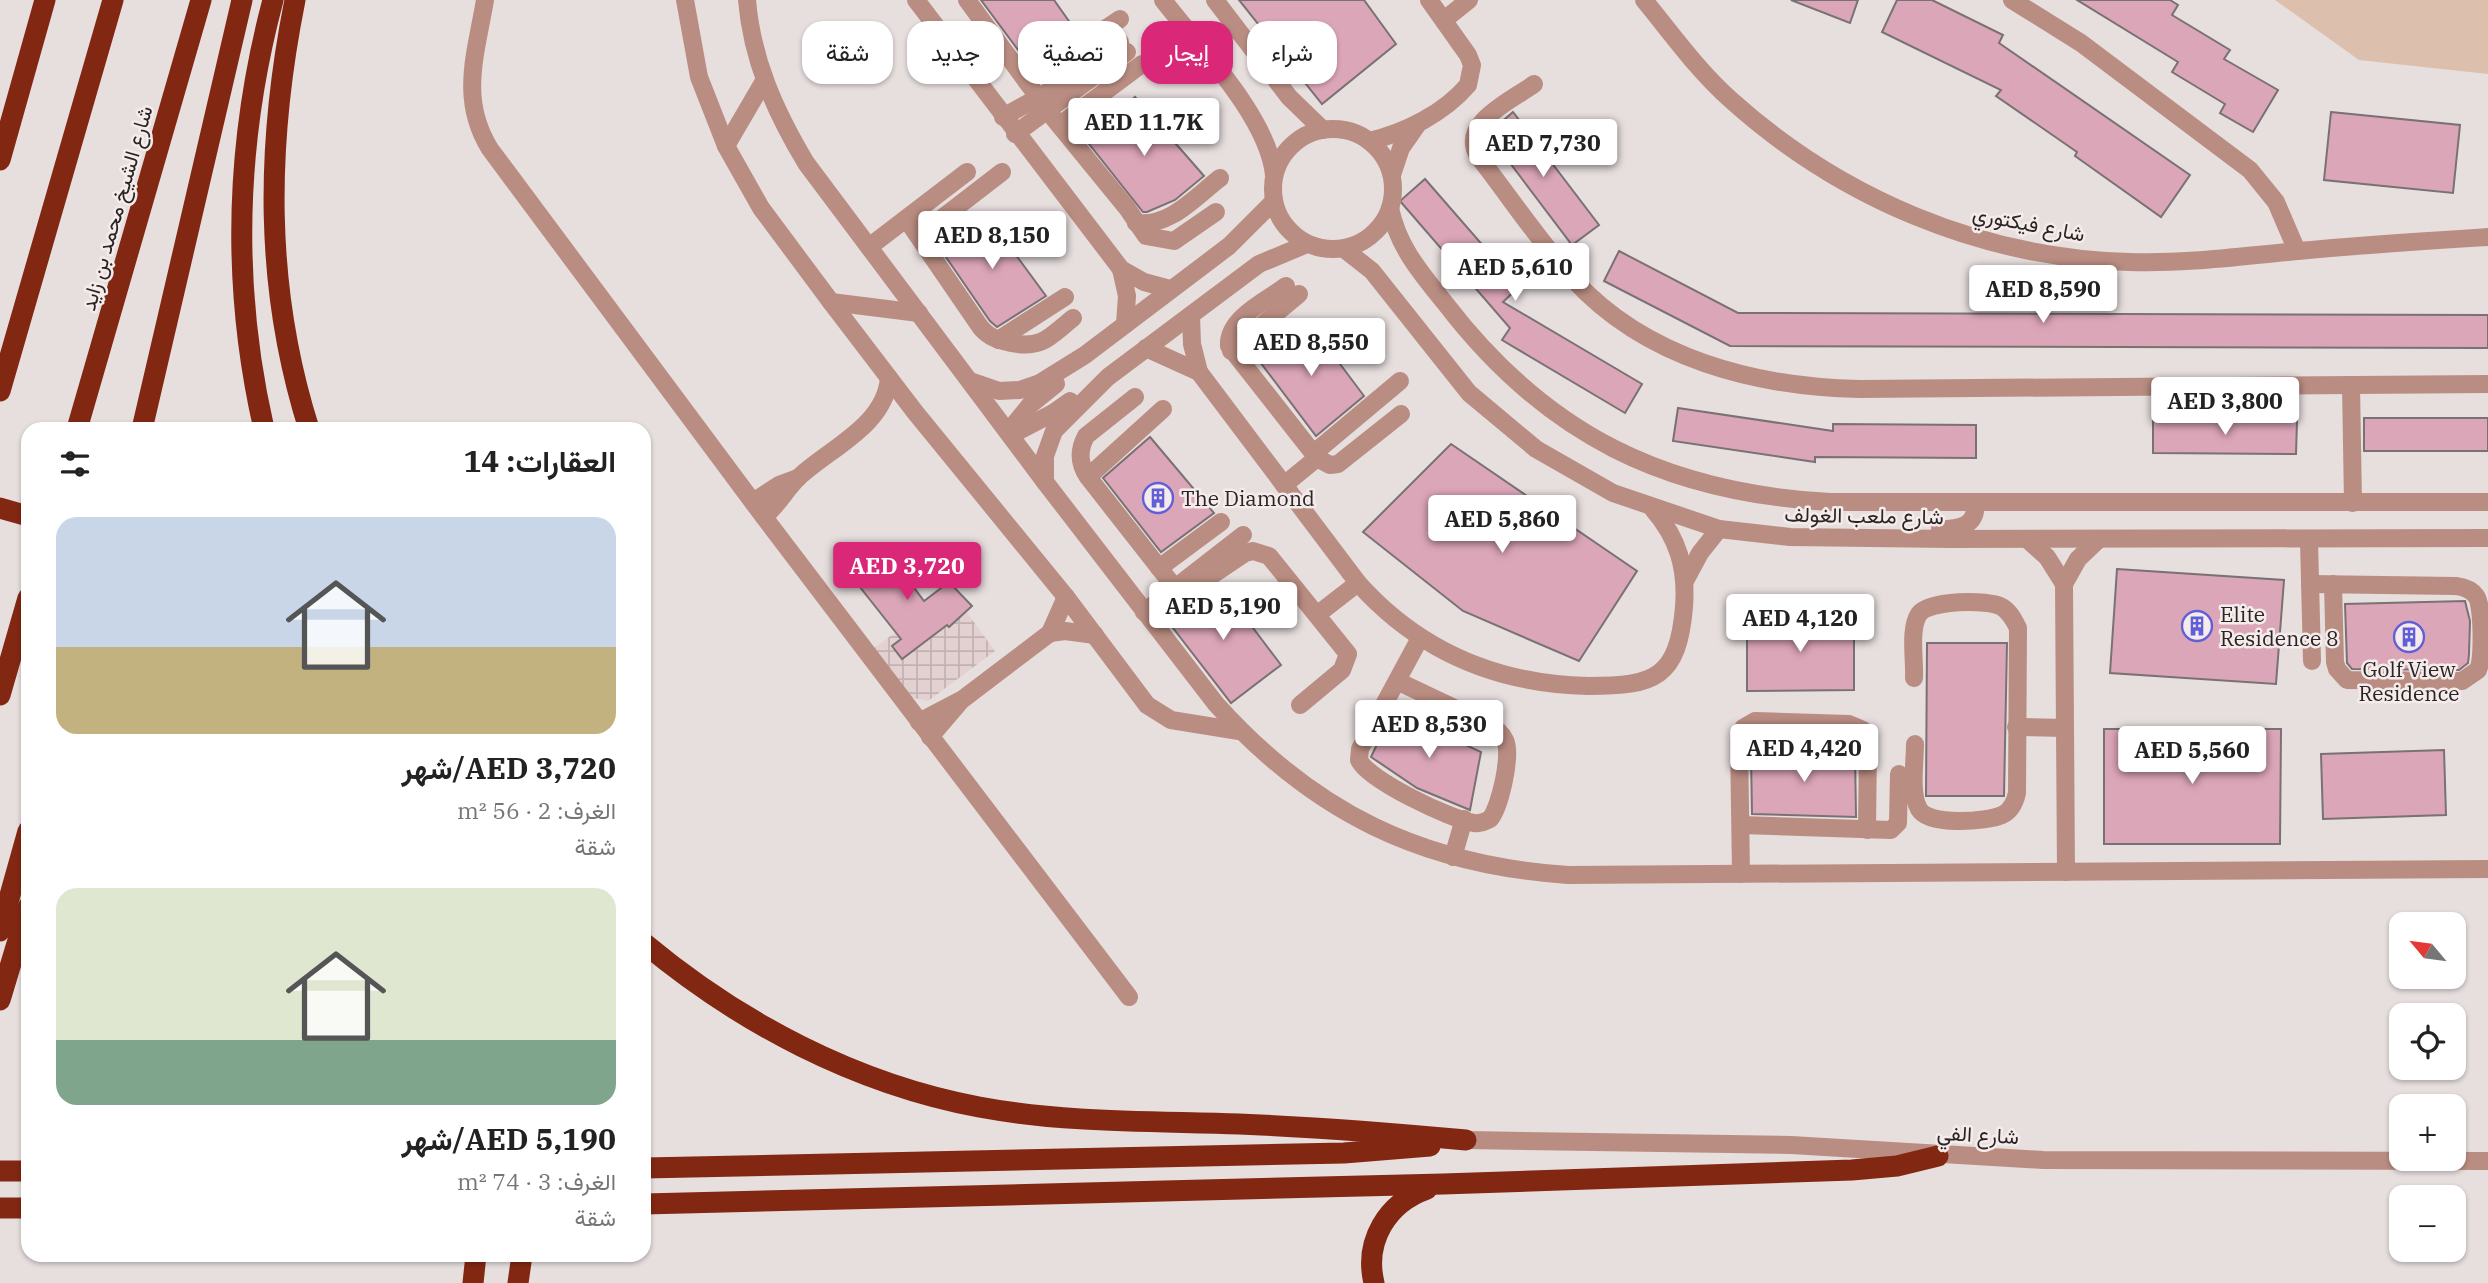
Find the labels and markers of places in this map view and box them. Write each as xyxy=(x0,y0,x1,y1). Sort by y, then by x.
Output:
pin: AED 11.7K xyxy=(1064,99,1224,158)
pin: AED 7,730 xyxy=(1463,120,1623,179)
pin: AED 8,150 xyxy=(912,212,1072,271)
pin: AED 5,610 xyxy=(1435,244,1595,303)
pin: AED 8,590 xyxy=(1963,266,2123,325)
pin: AED 8,550 xyxy=(1231,318,1391,378)
pin: AED 3,800 xyxy=(2145,378,2305,437)
building icon: The Diamond xyxy=(1141,481,1175,515)
place label: The Diamond xyxy=(1181,484,1315,512)
pin: AED 5,860 xyxy=(1422,496,1582,555)
pin: AED 3,720 xyxy=(827,542,987,602)
pin: AED 5,190 xyxy=(1143,582,1303,642)
pin: AED 4,120 xyxy=(1720,594,1880,654)
place label: Elite Residence 8 xyxy=(2220,600,2339,652)
building icon: Elite Residence 8 xyxy=(2180,609,2214,643)
building icon: Golf View Residence xyxy=(2392,620,2426,654)
place label: Golf View Residence xyxy=(2358,655,2460,707)
pin: AED 8,530 xyxy=(1349,700,1509,760)
pin: AED 4,420 xyxy=(1724,724,1884,784)
pin: AED 5,560 xyxy=(2112,726,2272,786)

